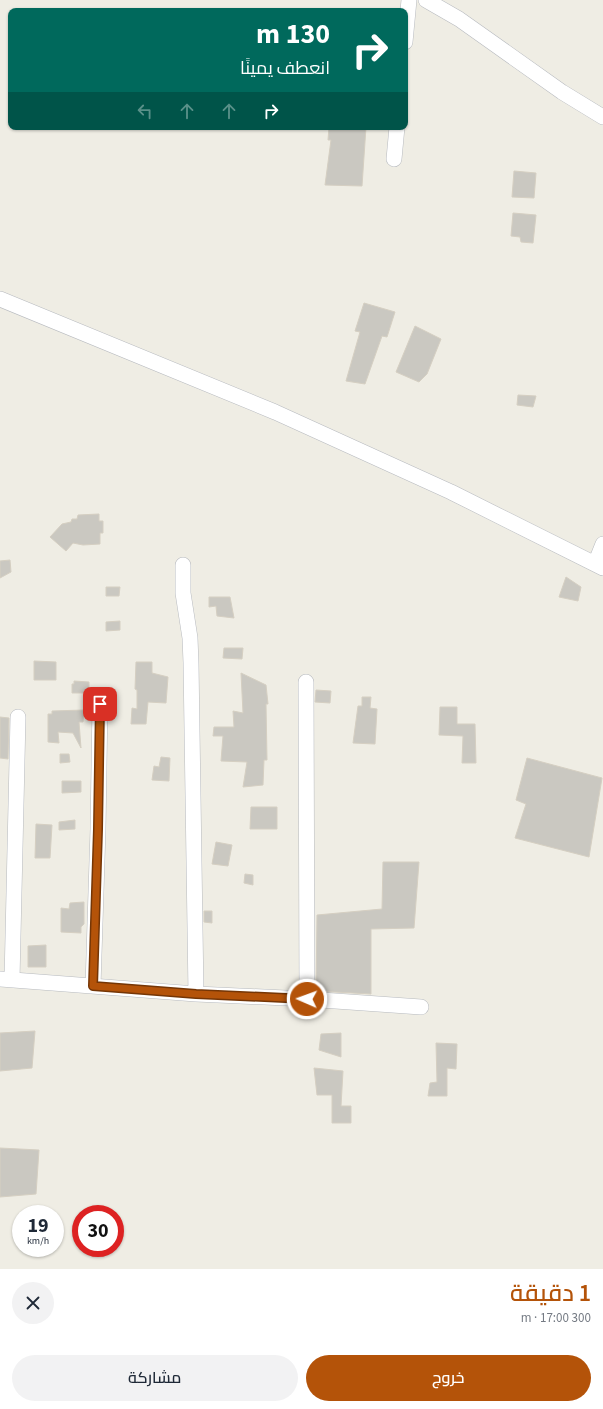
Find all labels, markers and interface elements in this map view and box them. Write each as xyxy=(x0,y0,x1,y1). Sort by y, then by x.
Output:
text: 130 m xyxy=(256,14,330,54)
icon: right xyxy=(344,24,396,76)
text: انعطف يمينًا xyxy=(240,56,330,81)
icon: left xyxy=(134,100,156,122)
icon: ahead xyxy=(176,100,198,122)
icon: ahead xyxy=(218,100,240,122)
icon: right xyxy=(260,100,282,122)
pin xyxy=(83,687,117,721)
icon: arrive xyxy=(89,693,111,715)
position arrow xyxy=(286,978,328,1020)
speed limit sign: 30 xyxy=(72,1205,124,1257)
text: 19 xyxy=(27,1212,49,1240)
text: km/h xyxy=(27,1234,49,1248)
text: 1 دقيقة xyxy=(510,1276,591,1311)
button: close xyxy=(12,1282,54,1324)
text: 300 m · 17:00 xyxy=(521,1309,591,1327)
button: مشاركة xyxy=(12,1355,298,1401)
button: خروج xyxy=(306,1355,591,1401)

